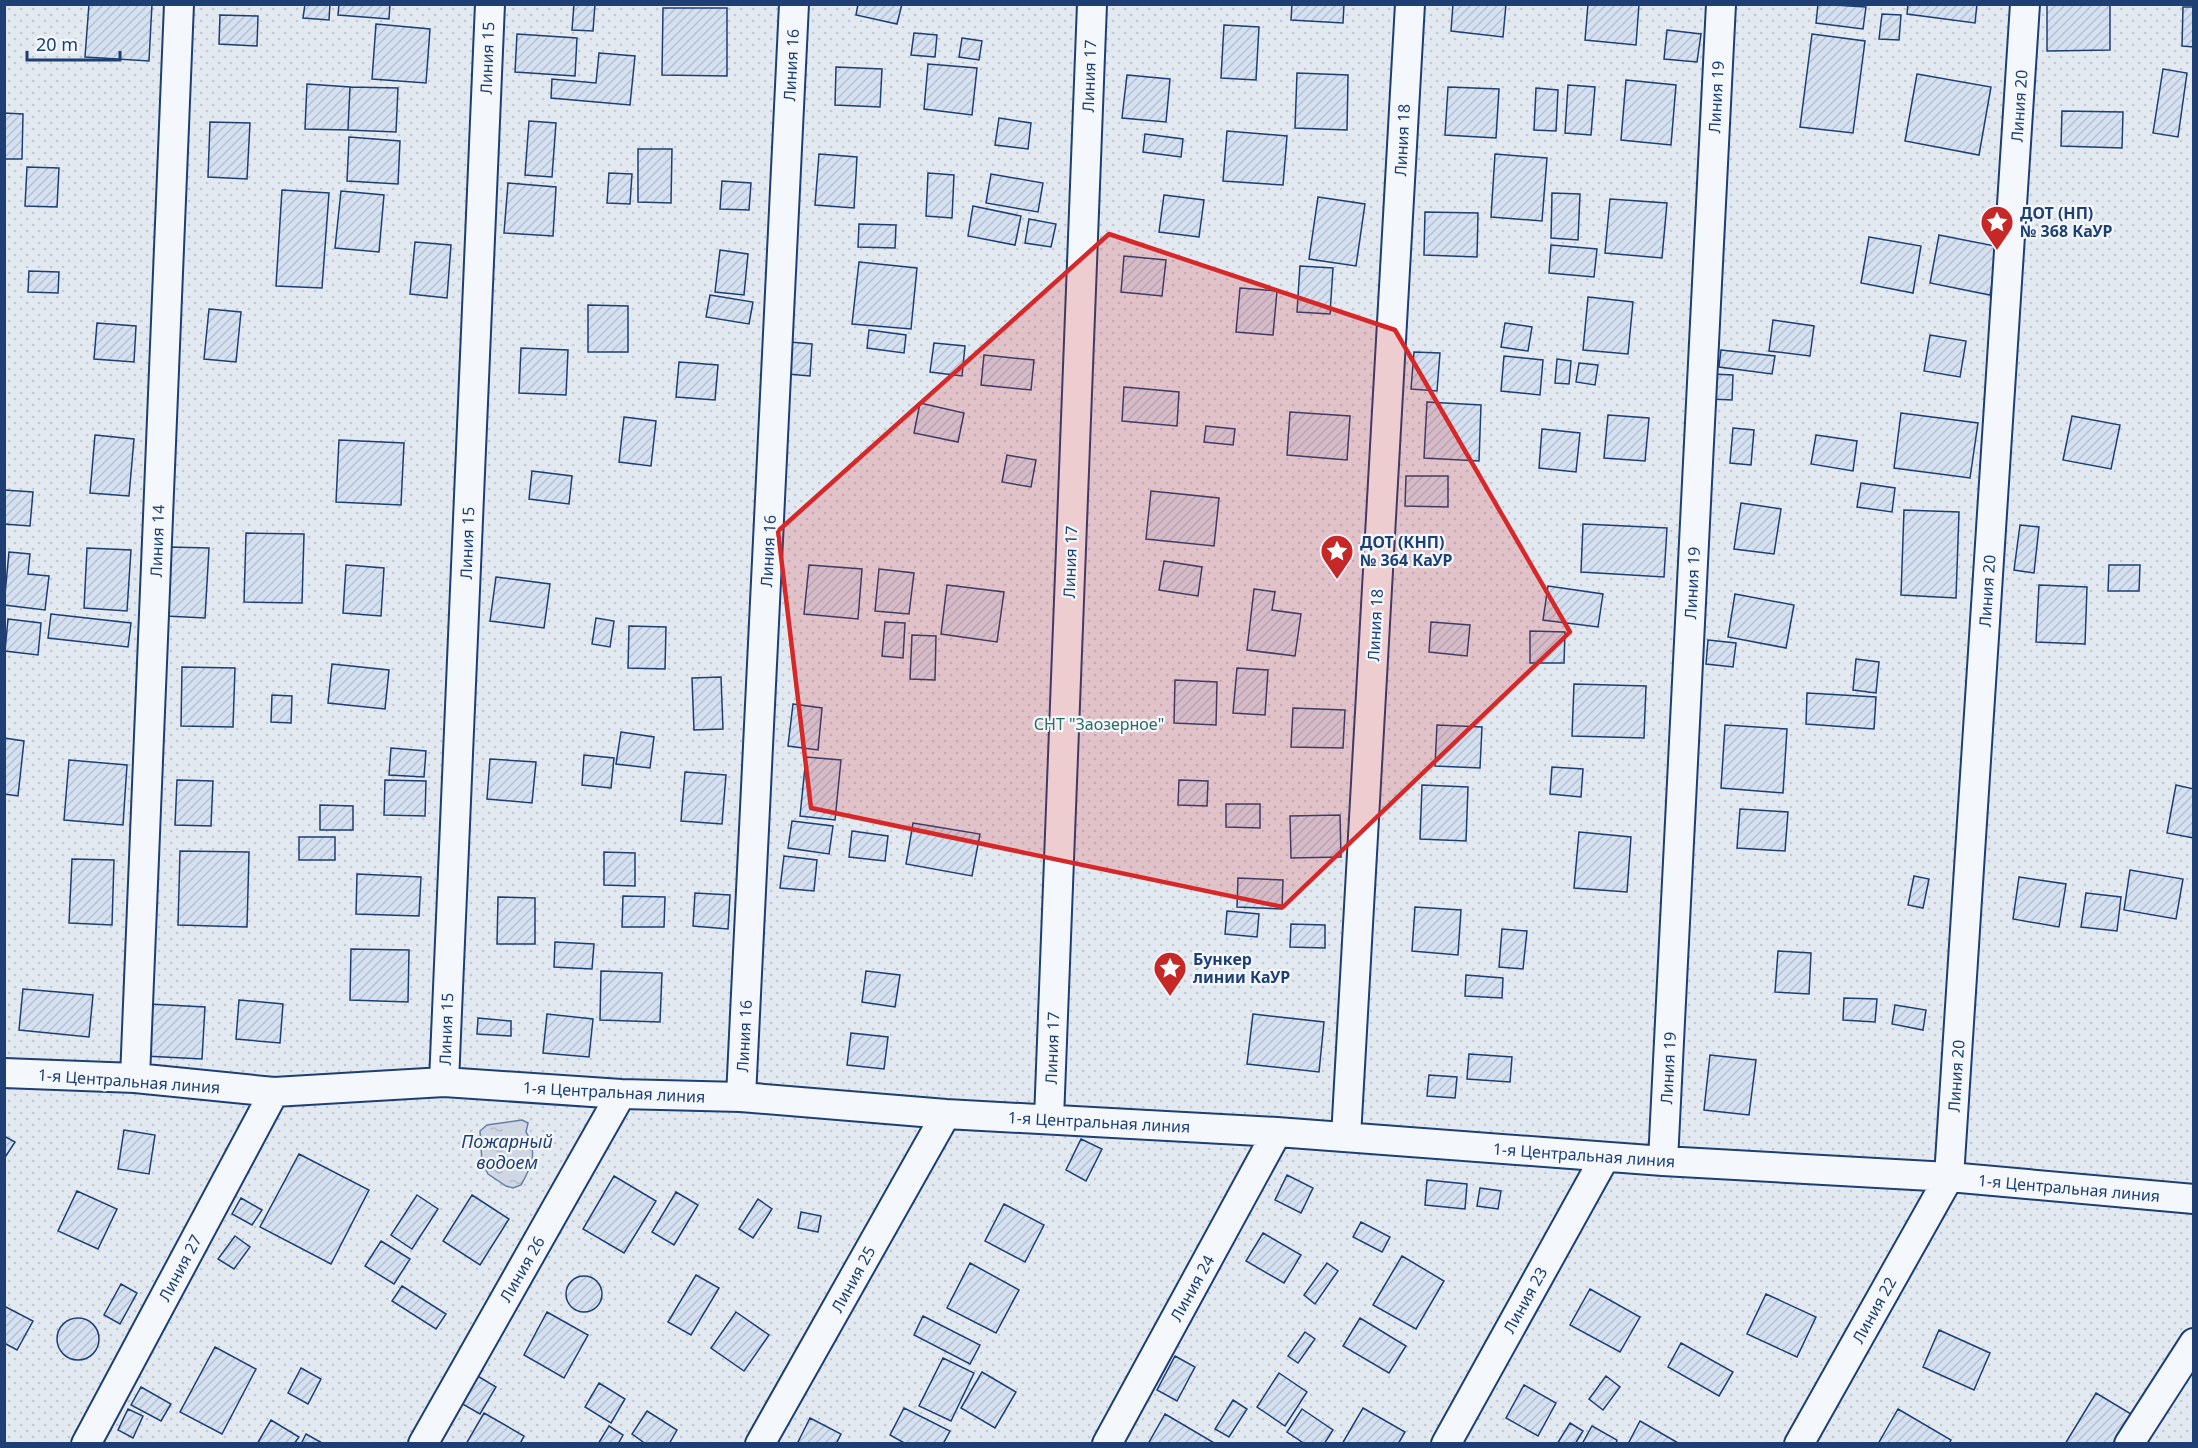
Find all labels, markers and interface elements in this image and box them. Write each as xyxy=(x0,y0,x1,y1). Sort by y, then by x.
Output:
street label: Линия 15 xyxy=(475,21,499,95)
scale bar xyxy=(27,24,120,62)
street label: Линия 16 xyxy=(778,28,804,102)
text: 20 m xyxy=(36,32,78,56)
street label: Линия 17 xyxy=(1077,39,1101,113)
street label: Линия 19 xyxy=(1703,60,1729,134)
street label: Линия 20 xyxy=(2005,69,2033,143)
street label: Линия 18 xyxy=(1389,103,1415,177)
place label: ДОТ (НП) № 368 КаУР xyxy=(2020,202,2112,242)
place icon: ДОТ (НП) № 368 КаУР xyxy=(1979,204,2015,251)
street label: Линия 14 xyxy=(145,504,169,578)
street label: Линия 15 xyxy=(455,506,479,580)
street label: Линия 16 xyxy=(755,514,781,588)
street label: Линия 17 xyxy=(1058,525,1082,599)
place label: ДОТ (КНП) № 364 КаУР xyxy=(1360,531,1452,571)
place icon: ДОТ (КНП) № 364 КаУР xyxy=(1319,533,1355,580)
street label: Линия 19 xyxy=(1679,546,1705,620)
street label: Линия 20 xyxy=(1973,554,2001,628)
street label: Линия 18 xyxy=(1362,588,1388,662)
park label: СНТ "Заозерное" xyxy=(1034,713,1164,735)
place label: Бункер линии КаУР xyxy=(1193,948,1290,988)
place icon: Бункер линии КаУР xyxy=(1152,950,1188,997)
street label: Линия 15 xyxy=(434,992,458,1066)
street label: Линия 16 xyxy=(731,999,757,1073)
street label: Линия 17 xyxy=(1040,1011,1064,1085)
street label: Линия 19 xyxy=(1655,1031,1681,1105)
street label: Линия 20 xyxy=(1942,1039,1970,1113)
street label: 1-я Центральная линия xyxy=(37,1064,221,1098)
street label: 1-я Центральная линия xyxy=(522,1076,706,1108)
street label: 1-я Центральная линия xyxy=(1007,1106,1191,1138)
water label: Пожарный водоем xyxy=(461,1129,553,1174)
street label: 1-я Центральная линия xyxy=(1492,1138,1676,1172)
street label: 1-я Центральная линия xyxy=(1977,1169,2161,1207)
street label: Линия 27 xyxy=(153,1231,207,1305)
street label: Линия 26 xyxy=(494,1232,550,1306)
street label: Линия 25 xyxy=(826,1242,880,1316)
street label: Линия 24 xyxy=(1165,1251,1219,1325)
street label: Линия 23 xyxy=(1498,1263,1552,1337)
street label: Линия 22 xyxy=(1847,1273,1901,1347)

